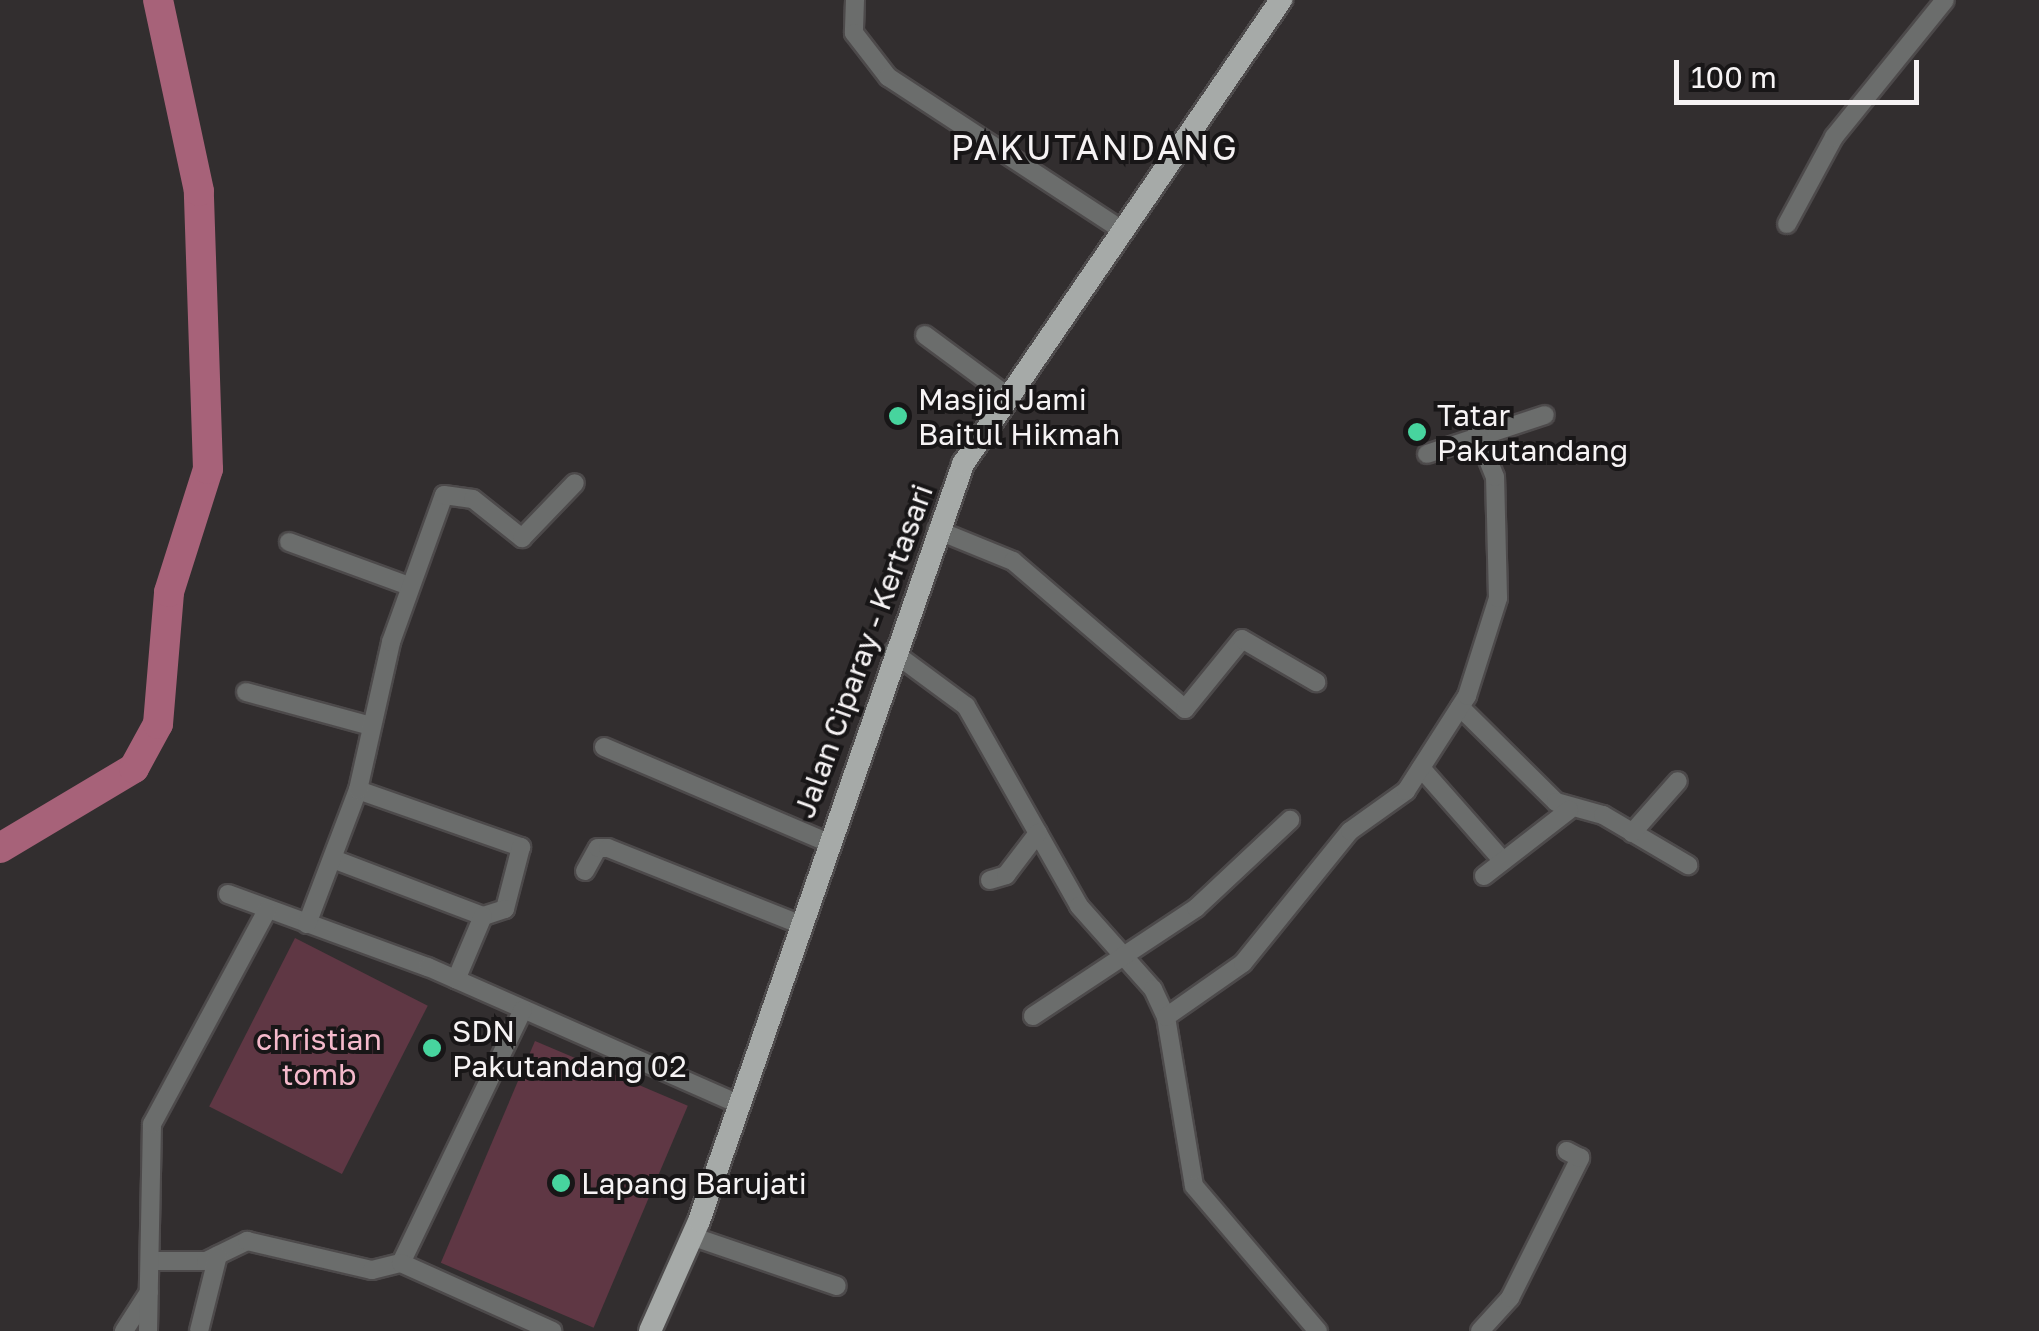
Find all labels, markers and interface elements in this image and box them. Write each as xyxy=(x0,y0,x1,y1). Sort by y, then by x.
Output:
scale bar xyxy=(1679,40,1924,102)
text: 100 m xyxy=(1691,59,1777,95)
district label: PAKUTANDANG xyxy=(951,126,1239,168)
place label: Masjid Jami Baitul Hikmah xyxy=(918,381,1120,452)
place label: Tatar Pakutandang xyxy=(1437,397,1628,468)
marker: Masjid Jami Baitul Hikmah xyxy=(887,405,909,427)
marker: Tatar Pakutandang xyxy=(1406,421,1428,443)
street label: Jalan Ciparay - Kertasari xyxy=(786,479,940,823)
place label: SDN Pakutandang 02 xyxy=(452,1013,687,1084)
park label: christian tomb xyxy=(256,1021,382,1092)
marker: SDN Pakutandang 02 xyxy=(421,1037,443,1059)
place label: Lapang Barujati xyxy=(581,1165,807,1201)
marker: Lapang Barujati xyxy=(550,1172,572,1194)

